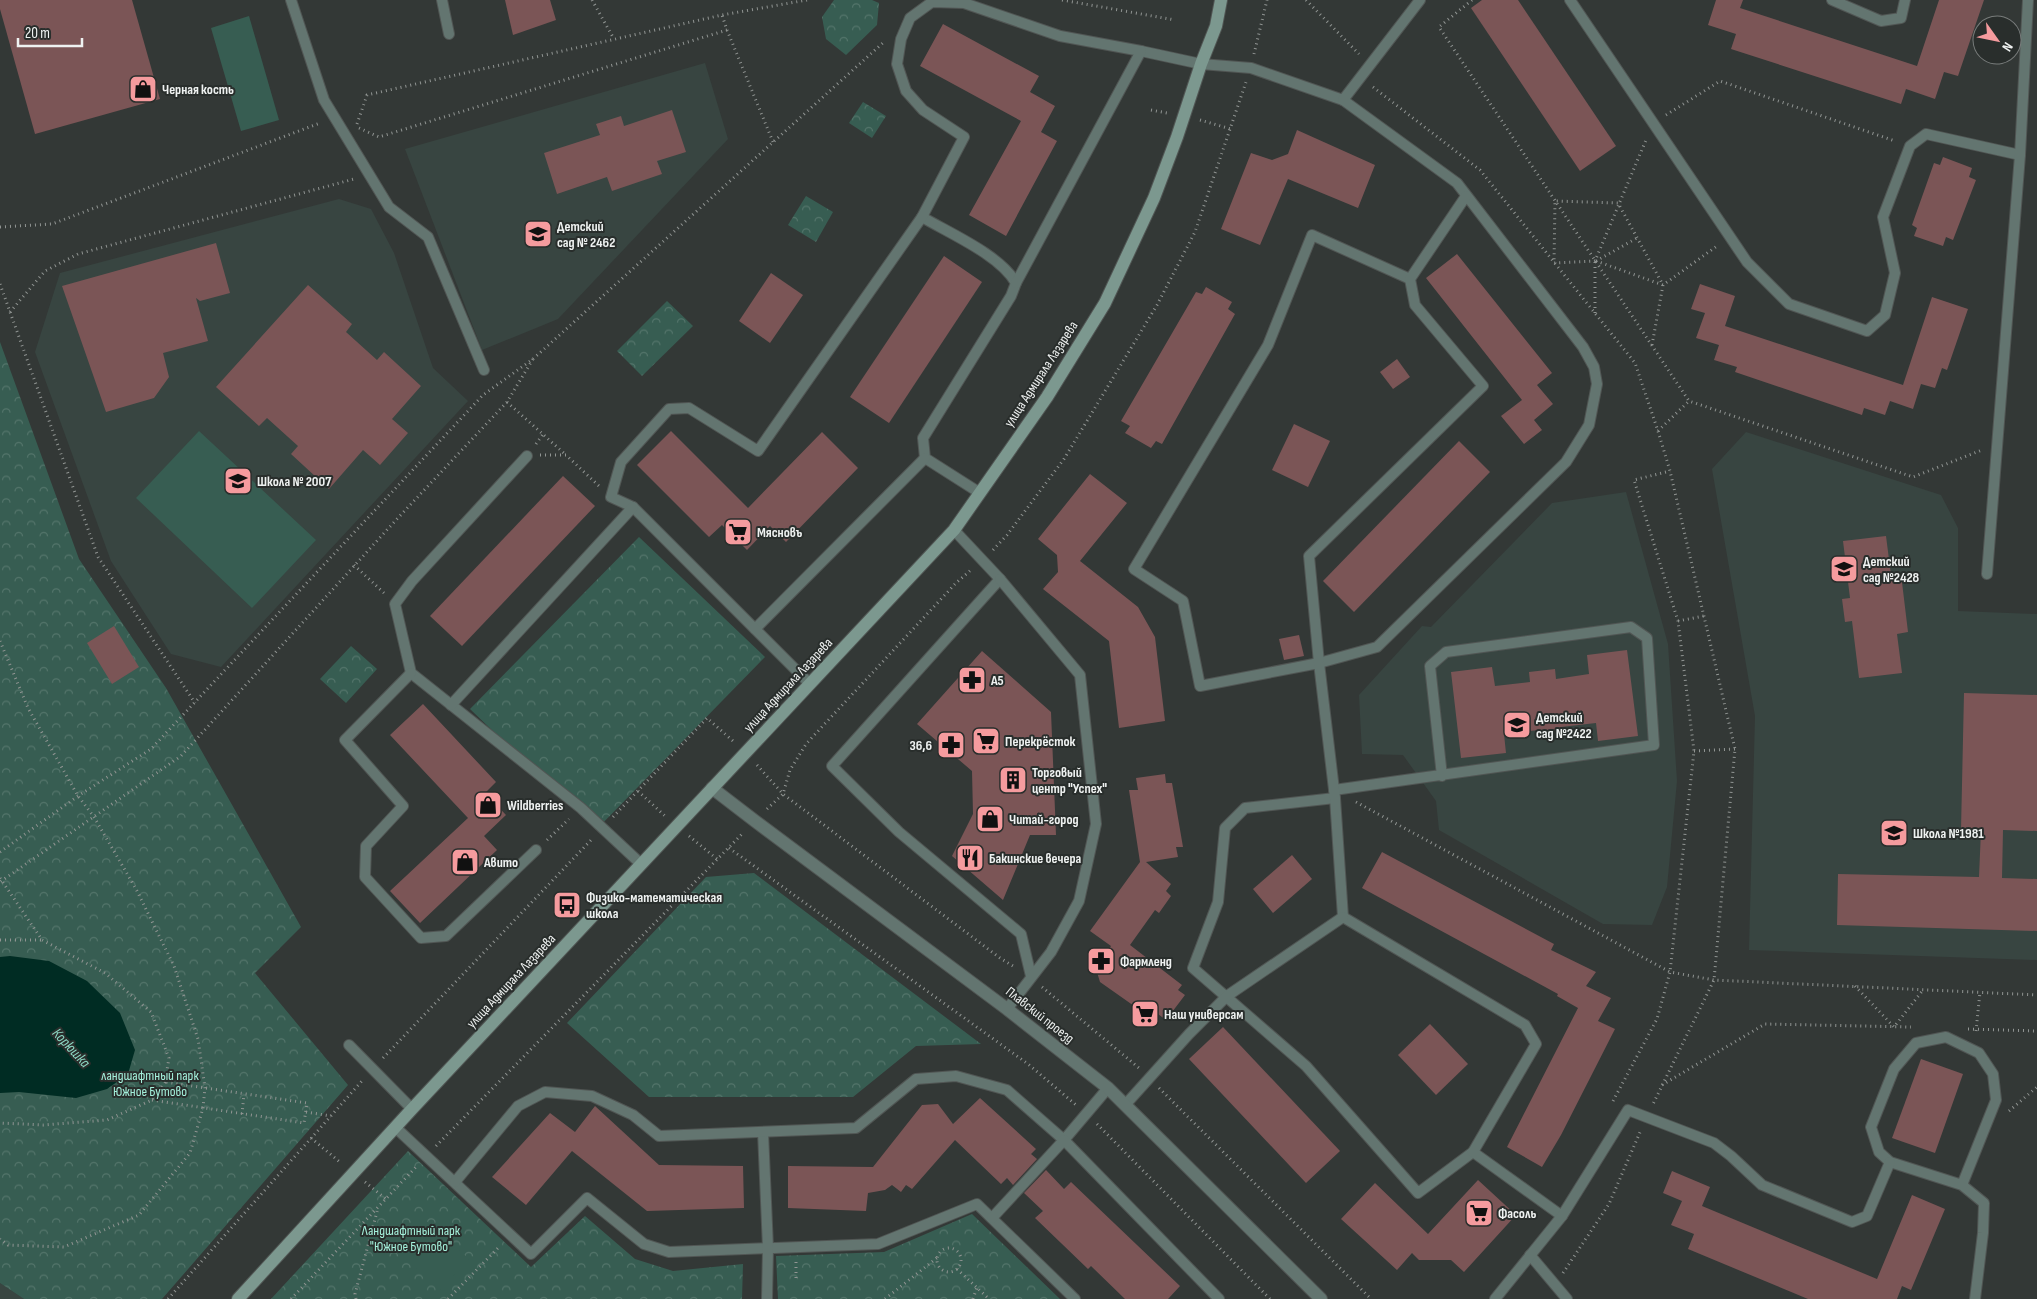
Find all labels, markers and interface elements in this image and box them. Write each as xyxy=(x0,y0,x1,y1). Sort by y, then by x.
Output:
scale bar xyxy=(18,15,81,47)
north arrow xyxy=(1972,15,2022,65)
text: 20 m xyxy=(25,24,50,43)
text: N xyxy=(1998,39,2017,55)
shop icon: Черная кость xyxy=(128,74,158,104)
place label: Черная кость xyxy=(162,81,234,98)
place label: Детский сад № 2462 xyxy=(557,218,615,251)
school or university icon: Детский сад № 2462 xyxy=(523,219,553,249)
street label: улица Адмирала Лазарева xyxy=(1000,318,1082,430)
school or university icon: Школа № 2007 xyxy=(223,466,253,496)
place label: Школа № 2007 xyxy=(257,473,332,490)
supermarket icon: Мясновъ xyxy=(723,517,753,547)
place label: Мясновъ xyxy=(757,524,803,541)
place label: Детский сад №2428 xyxy=(1863,553,1920,586)
school or university icon: Детский сад №2428 xyxy=(1829,554,1859,584)
street label: улица Адмирала Лазарева xyxy=(740,634,836,736)
pharmacy icon: А5 xyxy=(957,665,987,695)
place label: А5 xyxy=(990,672,1004,689)
place label: Детский сад №2422 xyxy=(1536,709,1592,742)
school or university icon: Детский сад №2422 xyxy=(1502,710,1532,740)
supermarket icon: Перекрёсток xyxy=(971,726,1001,756)
pharmacy icon: 36,6 xyxy=(936,730,966,760)
place label: Перекрёсток xyxy=(1005,733,1076,750)
place label: 36,6 xyxy=(909,737,932,754)
place label: Торговый центр "Успех" xyxy=(1032,764,1107,797)
building icon: Торговый центр "Успех" xyxy=(998,765,1028,795)
shop icon: Wildberries xyxy=(473,790,503,820)
place label: Wildberries xyxy=(507,797,563,814)
shop icon: Читай-город xyxy=(975,804,1005,834)
place label: Читай-город xyxy=(1009,811,1079,828)
school or university icon: Школа №1981 xyxy=(1879,818,1909,848)
place label: Школа №1981 xyxy=(1913,825,1984,842)
restaurant icon: Бакинские вечера xyxy=(955,843,985,873)
shop icon: Авито xyxy=(450,847,480,877)
place label: Бакинские вечера xyxy=(989,850,1081,867)
place label: Авито xyxy=(483,854,518,871)
place label: Физико-математическая школа xyxy=(586,889,722,922)
bus stop icon: Физико-математическая школа xyxy=(552,890,582,920)
street label: улица Адмирала Лазарева xyxy=(463,930,559,1032)
pharmacy icon: Фармленд xyxy=(1086,946,1116,976)
place label: Фармленд xyxy=(1120,953,1172,970)
street label: Плавский проезд xyxy=(1002,983,1078,1047)
supermarket icon: Наш универсам xyxy=(1130,999,1160,1029)
place label: Наш универсам xyxy=(1164,1006,1243,1023)
water label: Корюшка xyxy=(48,1024,94,1072)
park label: ландшафтный парк Южное Бутово xyxy=(101,1067,199,1100)
supermarket icon: Фасоль xyxy=(1464,1198,1494,1228)
place label: Фасоль xyxy=(1498,1205,1536,1222)
park label: Ландшафтный парк "Южное Бутово" xyxy=(361,1222,461,1255)

